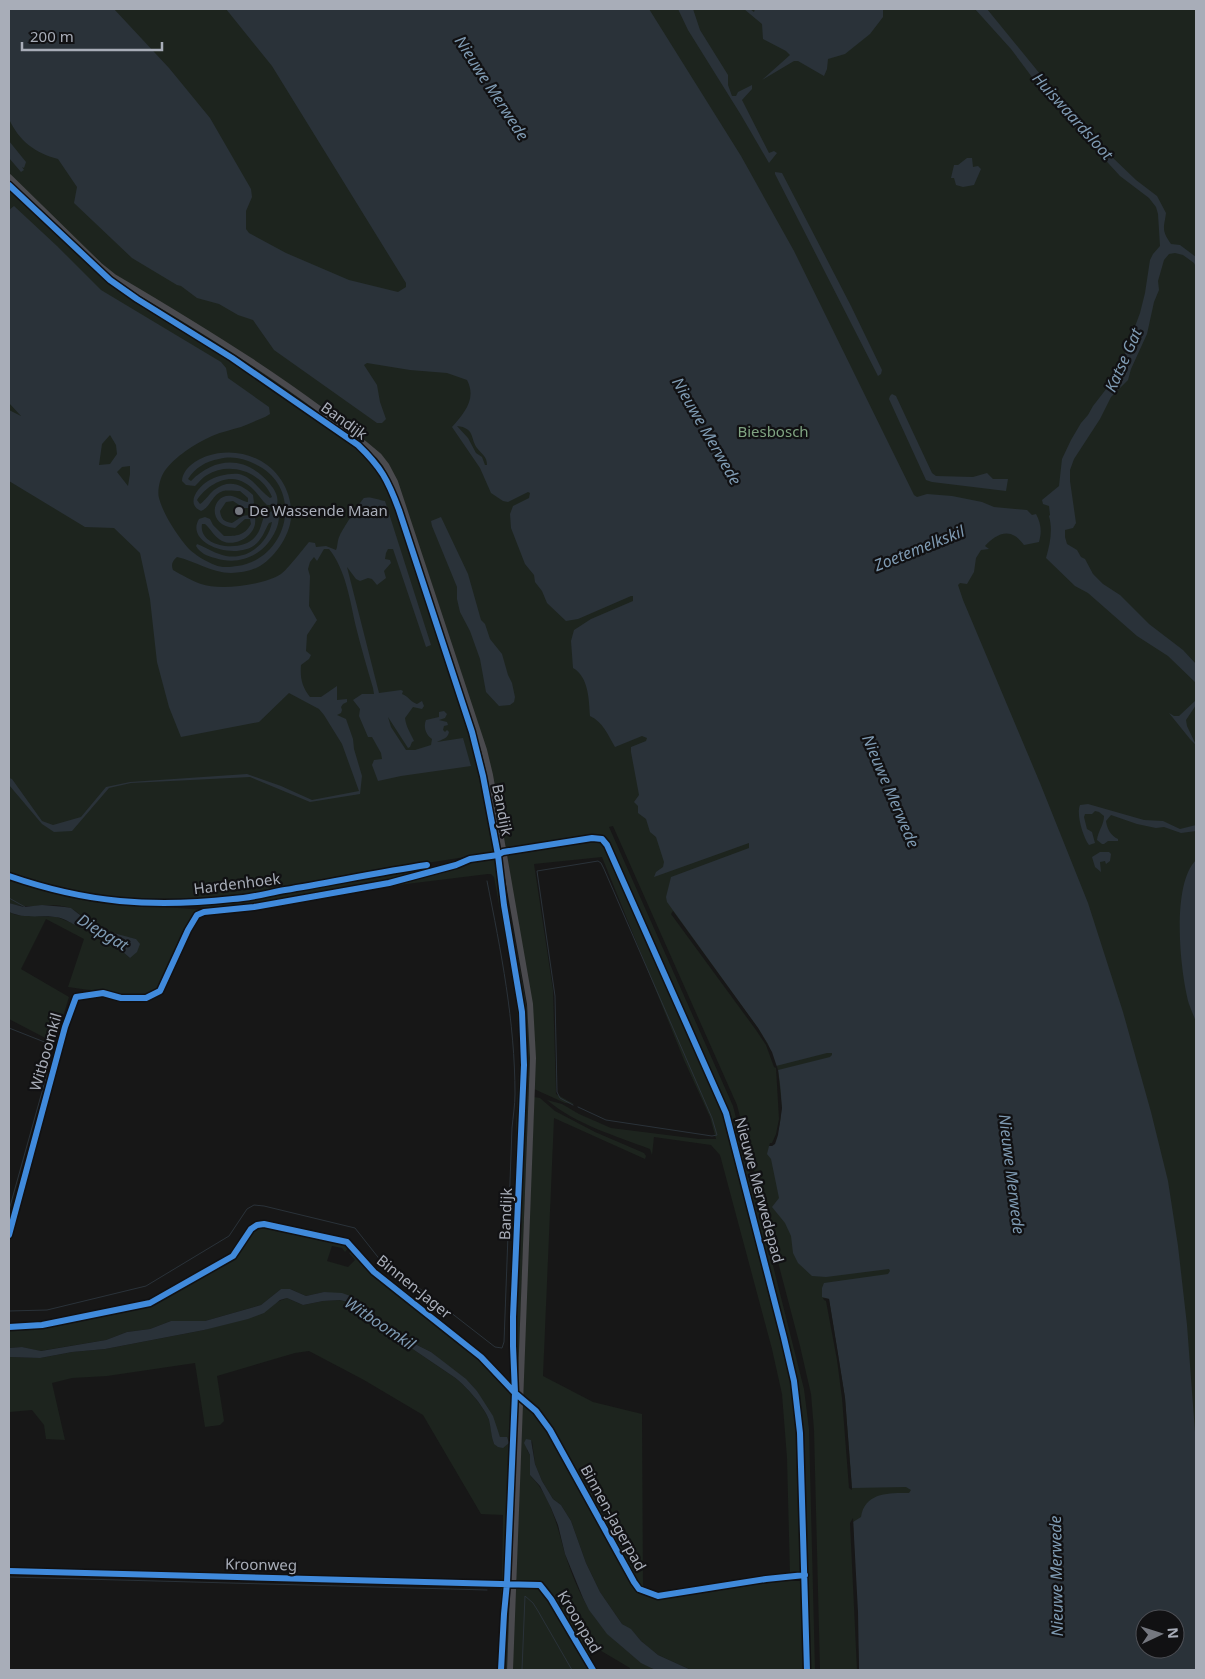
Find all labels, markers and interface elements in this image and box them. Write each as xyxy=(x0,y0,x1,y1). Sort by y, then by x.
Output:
scale bar xyxy=(22,20,162,52)
text: 200 m xyxy=(30,26,74,46)
water label: Nieuwe Merwede xyxy=(450,31,534,145)
water label: Huiswaardsloot xyxy=(1028,68,1119,165)
water label: Katse Gat xyxy=(1099,324,1147,395)
water label: Nieuwe Merwede xyxy=(667,373,747,489)
street label: Bandijk xyxy=(318,397,372,444)
park label: Biesbosch xyxy=(737,421,809,441)
place label: De Wassende Maan xyxy=(249,500,388,520)
marker: De Wassende Maan xyxy=(233,505,245,517)
water label: Zoetemelkskil xyxy=(869,520,968,577)
water label: Nieuwe Merwede xyxy=(857,731,925,851)
street label: Bandijk xyxy=(488,782,518,837)
street label: Hardenhoek xyxy=(192,868,281,898)
water label: Diepgat xyxy=(73,908,133,956)
street label: Witboomkil xyxy=(24,1010,66,1093)
water label: Nieuwe Merwede xyxy=(994,1113,1030,1235)
street label: Nieuwe Merwedepad xyxy=(731,1115,789,1265)
street label: Bandijk xyxy=(494,1187,516,1241)
street label: Binnen-Jager xyxy=(373,1250,456,1323)
water label: Witboomkil xyxy=(340,1291,420,1355)
street label: Binnen-Jagerpad xyxy=(577,1461,651,1574)
water label: Nieuwe Merwede xyxy=(1044,1515,1068,1637)
street label: Kroonweg xyxy=(225,1553,297,1575)
street label: Kroonpad xyxy=(553,1587,606,1656)
north arrow xyxy=(1135,1609,1185,1659)
text: N xyxy=(1164,1627,1183,1639)

